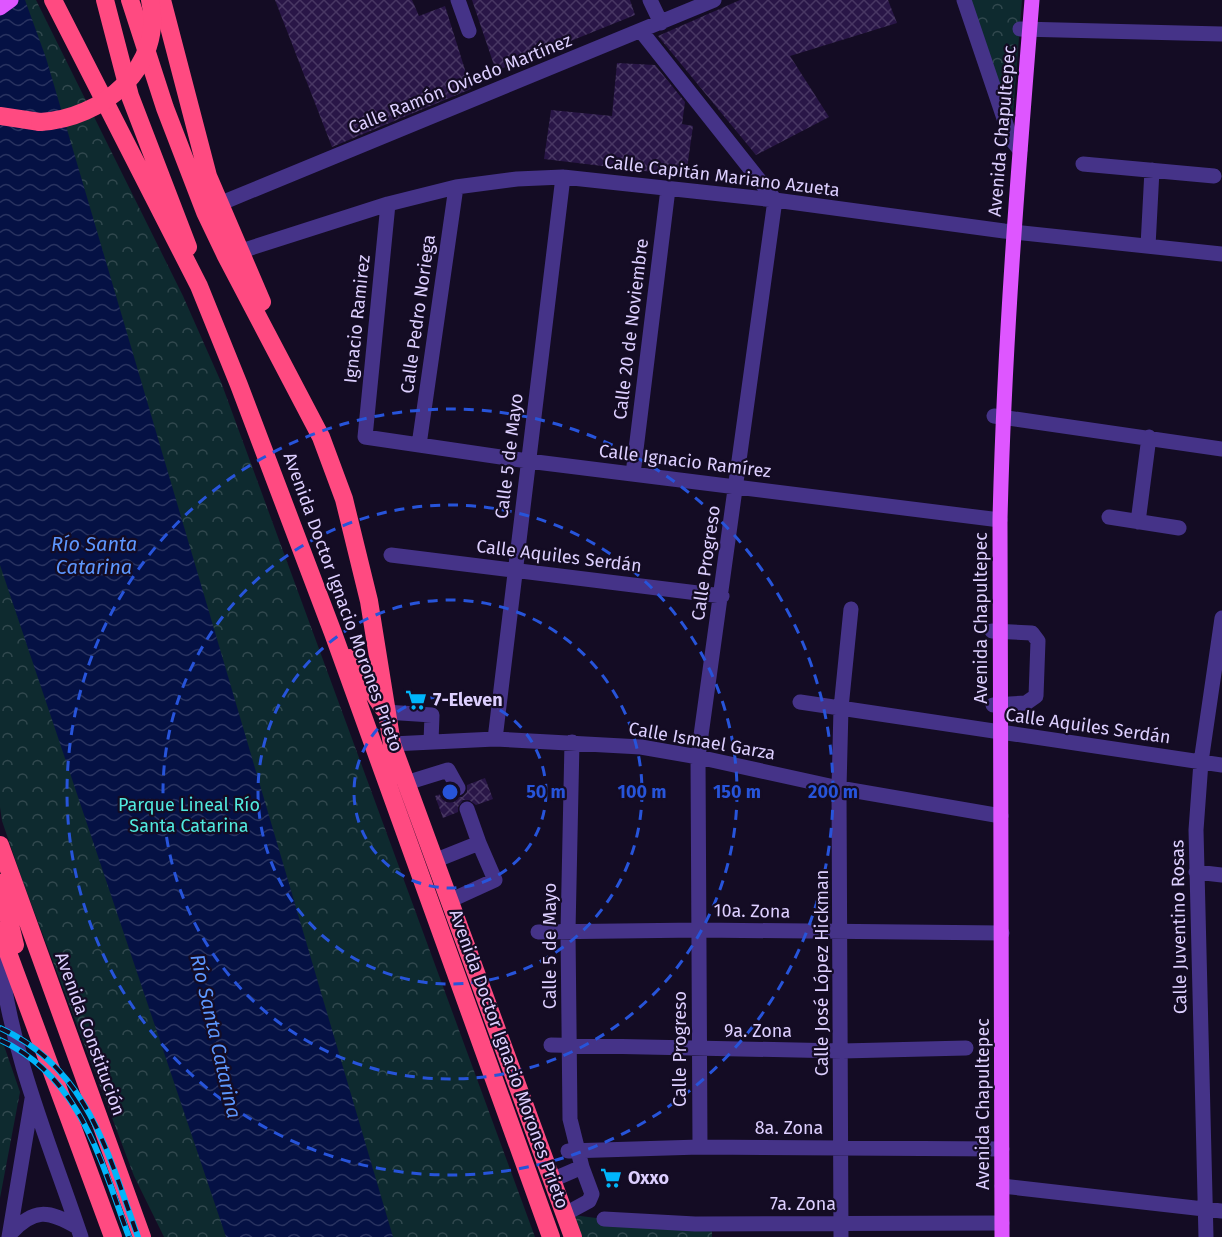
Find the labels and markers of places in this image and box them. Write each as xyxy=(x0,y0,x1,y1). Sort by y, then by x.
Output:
supermarket icon: 7-Eleven xyxy=(404,688,428,712)
place label: 7-Eleven xyxy=(433,689,503,711)
centre of rings xyxy=(440,782,460,802)
supermarket icon: Oxxo xyxy=(599,1166,623,1190)
place label: Oxxo xyxy=(628,1167,669,1189)

